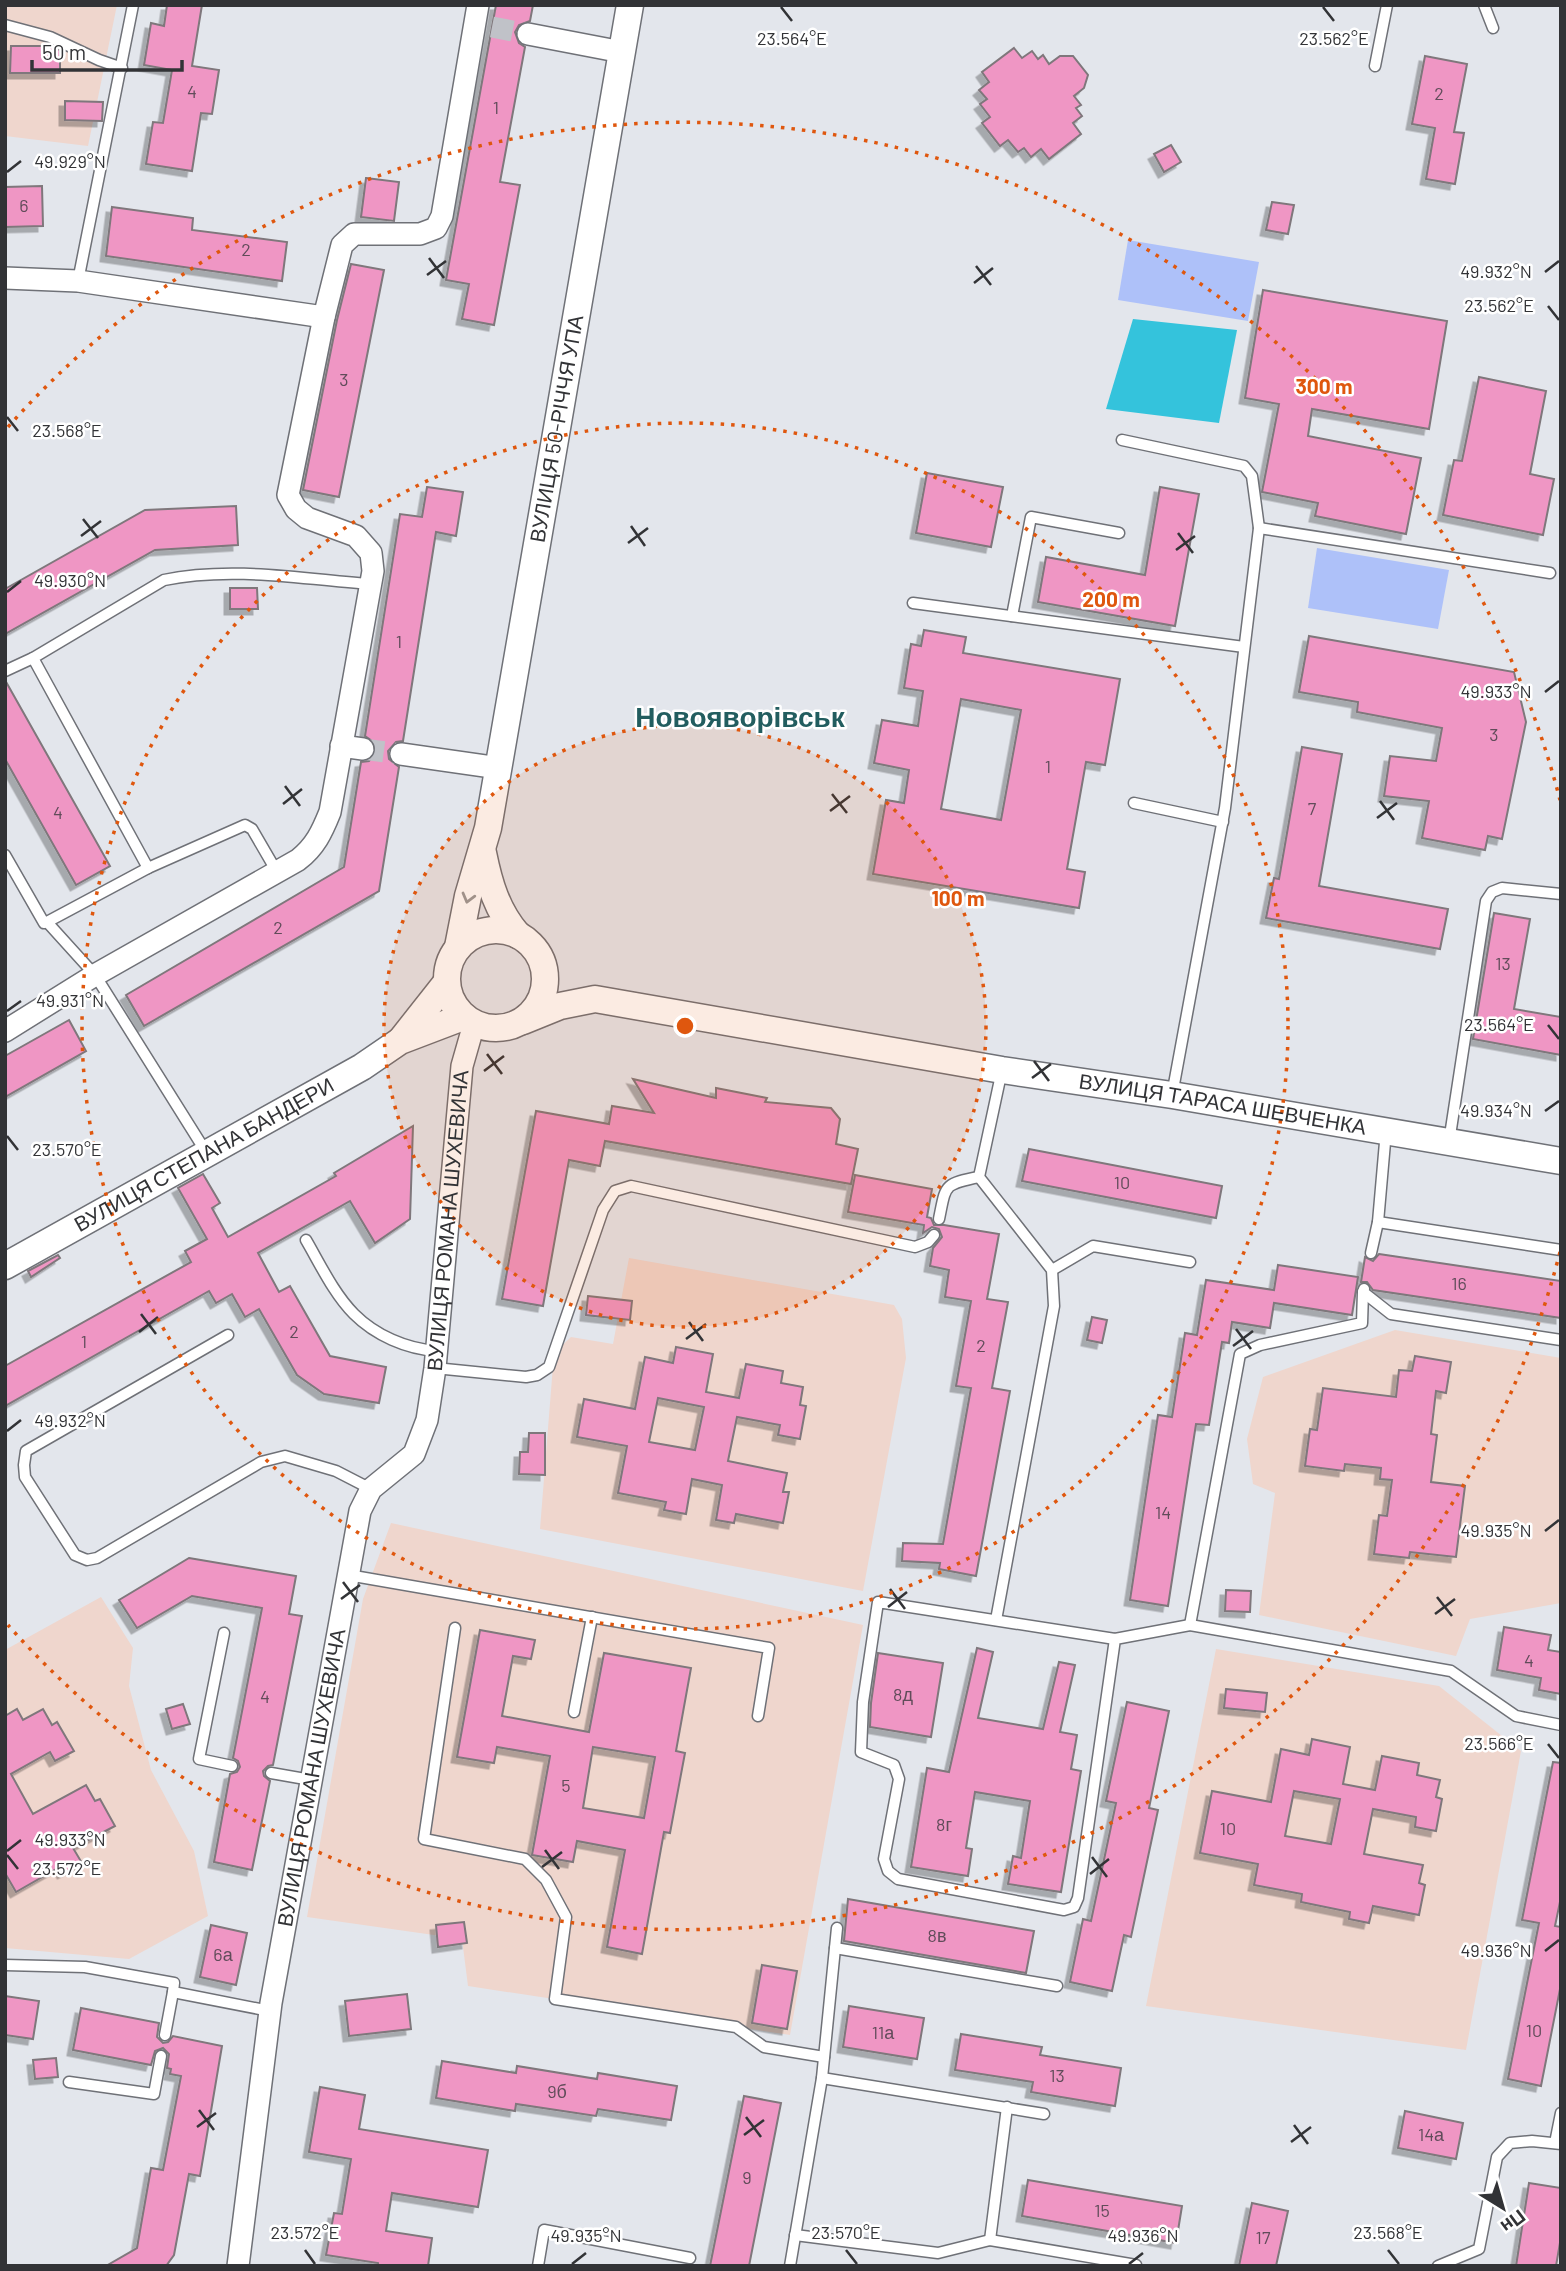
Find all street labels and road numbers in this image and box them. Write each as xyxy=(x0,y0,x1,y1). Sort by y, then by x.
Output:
street label: ВУЛИЦЯ 50-РІЧЧЯ УПА xyxy=(524,313,587,544)
street label: ВУЛИЦЯ ТАРАСА ШЕВЧЕНКА xyxy=(1077,1067,1368,1139)
street label: ВУЛИЦЯ РОМАНА ШУХЕВИЧА xyxy=(421,1069,473,1372)
street label: ВУЛИЦЯ СТЕПАНА БАНДЕРИ xyxy=(69,1071,338,1236)
street label: ВУЛИЦЯ РОМАНА ШУХЕВИЧА xyxy=(271,1626,349,1928)

